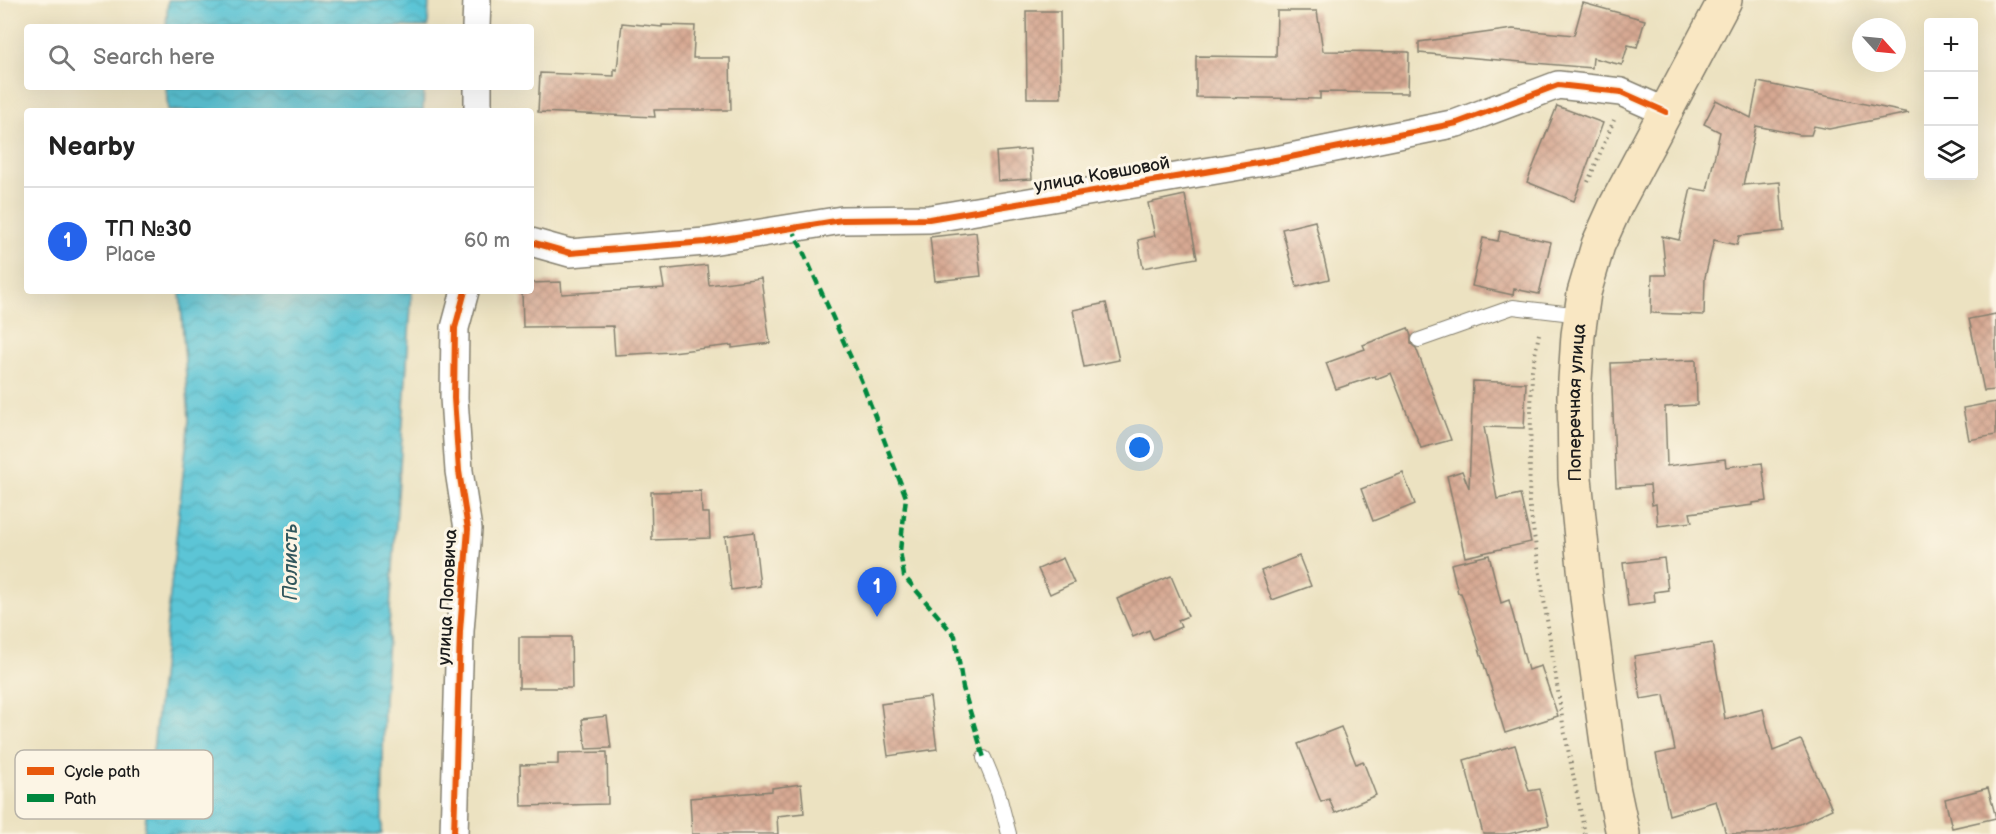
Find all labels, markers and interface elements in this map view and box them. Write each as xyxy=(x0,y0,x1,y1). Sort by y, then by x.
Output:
north arrow xyxy=(1852,18,1906,72)
map controls xyxy=(1924,18,1978,180)
button: + xyxy=(1924,18,1978,72)
search box xyxy=(24,24,534,90)
icon: search xyxy=(45,41,78,74)
text: Search here xyxy=(93,44,215,71)
button: − xyxy=(1924,72,1978,126)
button: layers xyxy=(1924,126,1978,180)
text: Nearby xyxy=(48,132,135,163)
street label: улица Ковшовой xyxy=(1033,152,1172,197)
text: ТП №30 xyxy=(105,216,192,243)
text: 1 xyxy=(63,229,72,253)
text: 60 m xyxy=(464,229,510,253)
text: Place xyxy=(105,243,156,267)
street label: Поперечная улица xyxy=(1564,322,1591,482)
your location xyxy=(1125,433,1154,462)
water label: Полисть xyxy=(279,523,303,601)
street label: улица Поповича xyxy=(433,528,462,666)
pin: 1 xyxy=(858,568,896,617)
legend xyxy=(15,750,213,819)
text: Cycle path xyxy=(64,763,140,782)
text: Path xyxy=(64,790,96,809)

